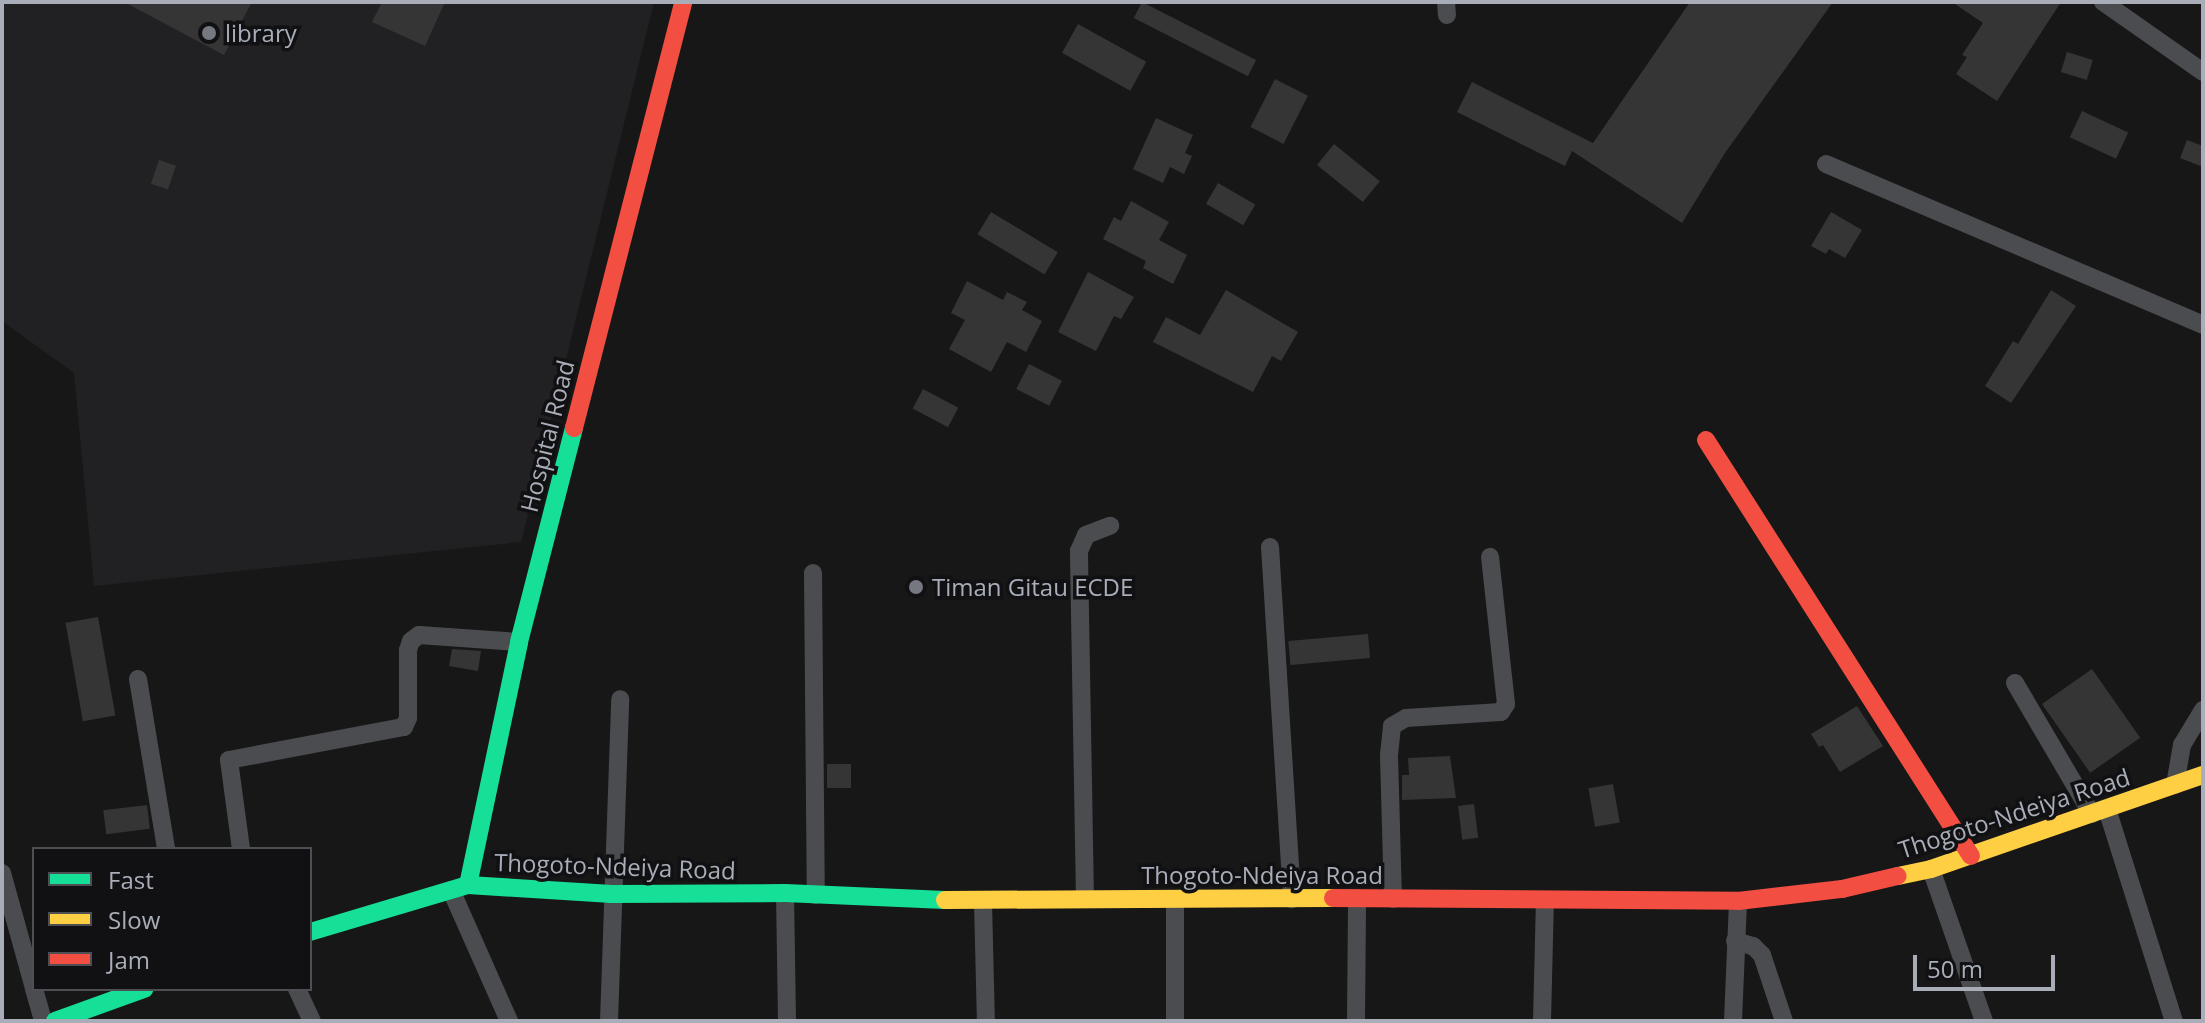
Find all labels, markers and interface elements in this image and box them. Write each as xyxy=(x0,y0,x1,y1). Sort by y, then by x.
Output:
place label: library xyxy=(225,19,297,47)
marker: library xyxy=(200,24,218,42)
street label: Hospital Road xyxy=(514,357,580,515)
place label: Timan Gitau ECDE xyxy=(932,573,1133,601)
marker: Timan Gitau ECDE xyxy=(907,578,925,596)
street label: Thogoto-Ndeiya Road xyxy=(1895,762,2133,864)
legend xyxy=(32,847,312,991)
street label: Thogoto-Ndeiya Road xyxy=(494,847,736,885)
street label: Thogoto-Ndeiya Road xyxy=(1141,861,1383,889)
text: Fast xyxy=(108,863,154,896)
text: Slow xyxy=(108,903,160,936)
scale bar xyxy=(1917,939,2059,989)
text: Jam xyxy=(108,943,150,976)
text: 50 m xyxy=(1927,952,1983,985)

